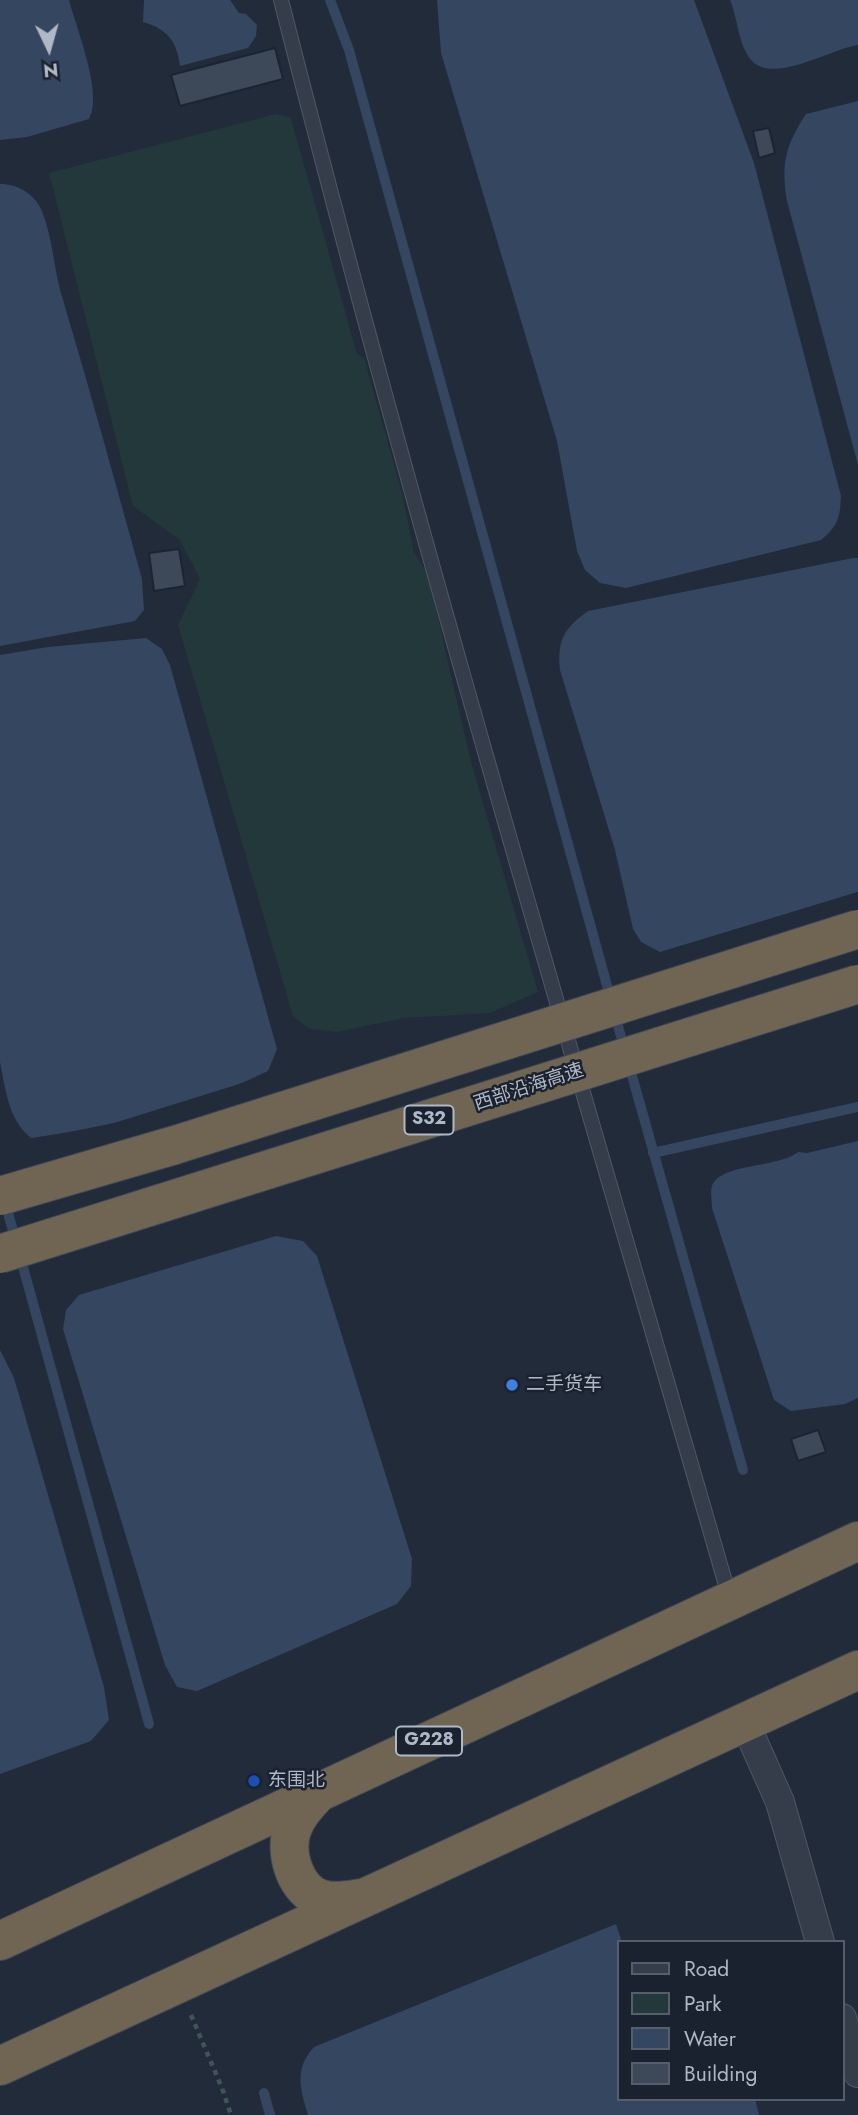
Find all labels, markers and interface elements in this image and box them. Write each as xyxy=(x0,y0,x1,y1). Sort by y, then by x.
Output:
north arrow xyxy=(14,14,84,84)
text: N xyxy=(42,56,60,85)
street label: 西部沿海高速 xyxy=(471,1060,587,1116)
road number: S32 xyxy=(404,1106,453,1134)
place label: 二手货车 xyxy=(526,1374,602,1396)
marker: 二手货车 xyxy=(504,1377,520,1393)
road number: G228 xyxy=(396,1726,462,1756)
place label: 东围北 xyxy=(268,1770,325,1792)
marker: 东围北 xyxy=(246,1773,262,1789)
legend xyxy=(616,1940,844,2101)
text: Road xyxy=(684,1954,729,1984)
text: Park xyxy=(684,1989,721,2019)
text: Water xyxy=(684,2024,736,2054)
text: Building xyxy=(684,2059,757,2089)

